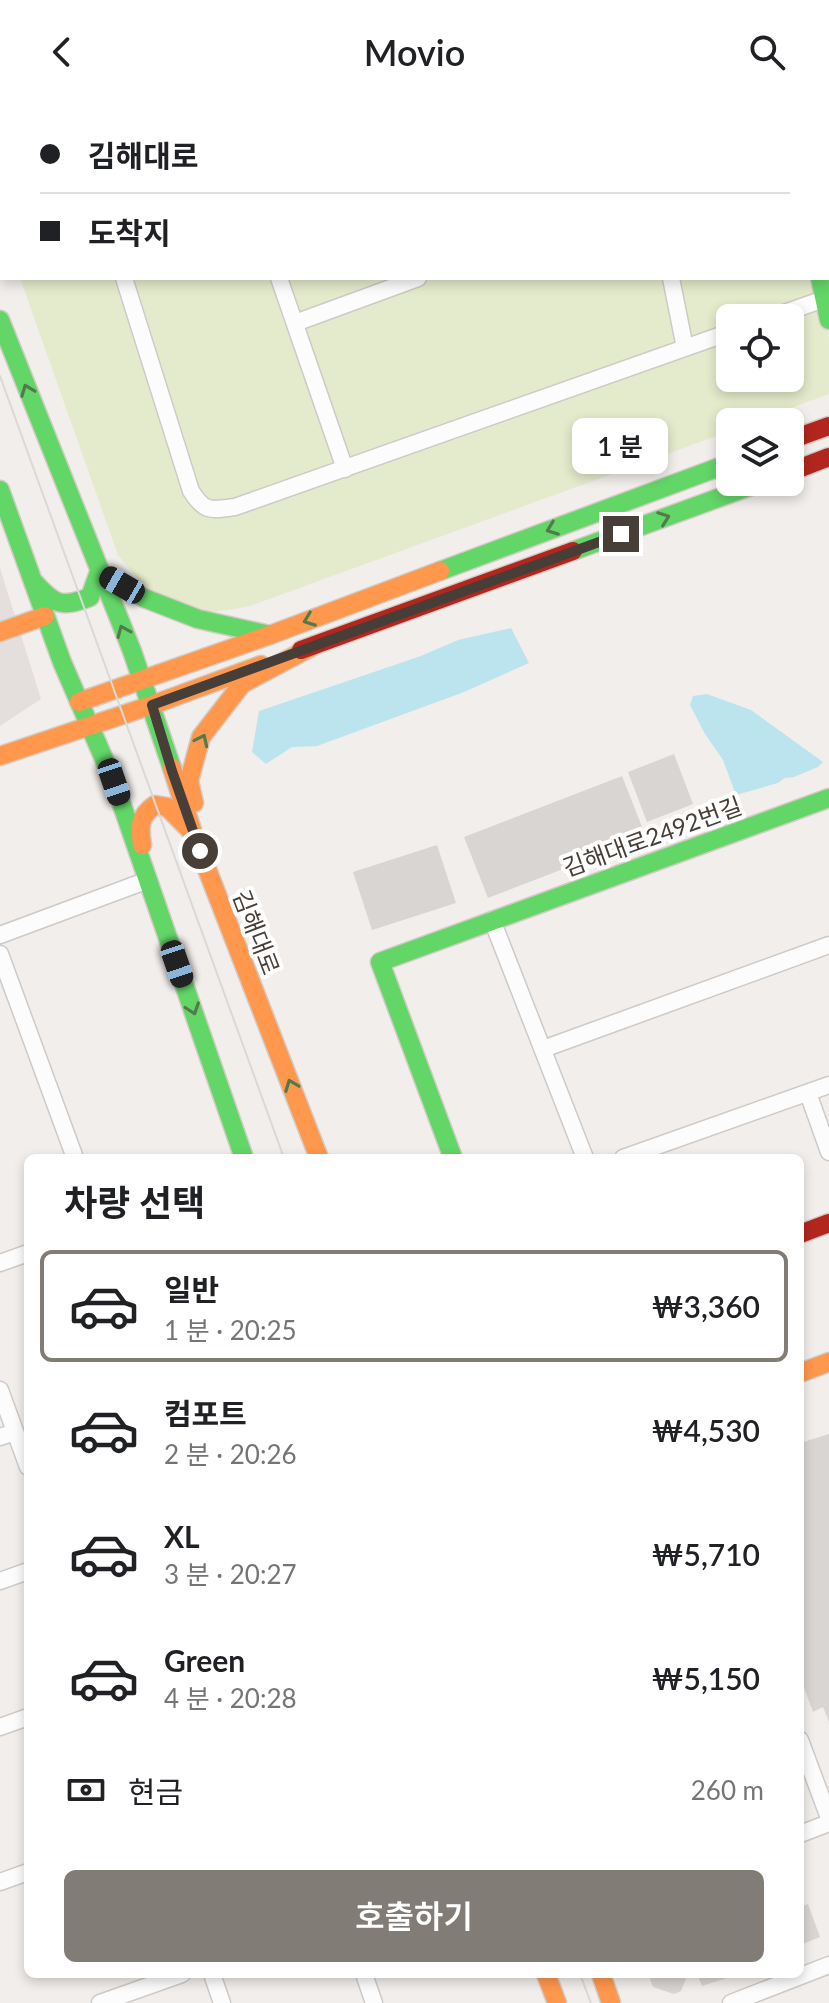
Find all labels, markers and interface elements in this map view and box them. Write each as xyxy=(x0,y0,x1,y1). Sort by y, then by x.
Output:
icon: back xyxy=(40,30,84,74)
text: Movio xyxy=(364,30,465,74)
icon: search xyxy=(745,30,789,74)
text: 김해대로 xyxy=(88,137,198,173)
text: 도착지 xyxy=(88,214,171,250)
map controls xyxy=(716,304,804,496)
button: locate xyxy=(716,304,804,392)
one-way arrow xyxy=(21,384,37,398)
button: layers xyxy=(716,408,804,496)
callout: 1 분 xyxy=(573,418,669,474)
text: 1 분 xyxy=(597,430,643,462)
one-way arrow xyxy=(656,511,670,528)
route end xyxy=(603,516,639,552)
one-way arrow xyxy=(546,519,560,536)
car xyxy=(95,563,149,607)
one-way arrow xyxy=(302,610,316,627)
one-way arrow xyxy=(117,625,133,639)
one-way arrow xyxy=(193,734,209,749)
car xyxy=(95,755,133,809)
street label: 김해대로2492번길 xyxy=(559,790,745,882)
route start xyxy=(182,833,218,869)
street label: 김해대로 xyxy=(228,886,286,978)
car xyxy=(158,937,196,991)
one-way arrow xyxy=(183,1001,199,1015)
one-way arrow xyxy=(284,1079,300,1093)
text: 차량 선택 xyxy=(64,1180,205,1224)
icon: car xyxy=(68,1270,140,1342)
text: 일반 xyxy=(164,1271,219,1307)
text: ₩3,360 xyxy=(651,1288,760,1324)
text: 1 분 · 20:25 xyxy=(164,1314,297,1346)
icon: car xyxy=(68,1394,140,1466)
text: 컴포트 xyxy=(164,1395,247,1431)
text: ₩4,530 xyxy=(651,1412,760,1448)
text: 2 분 · 20:26 xyxy=(164,1438,297,1470)
icon: car xyxy=(68,1518,140,1590)
text: XL xyxy=(164,1518,200,1554)
text: ₩5,710 xyxy=(651,1536,760,1572)
text: 3 분 · 20:27 xyxy=(164,1558,297,1590)
icon: car xyxy=(68,1642,140,1714)
text: Green xyxy=(164,1642,245,1678)
text: ₩5,150 xyxy=(651,1660,760,1696)
text: 4 분 · 20:28 xyxy=(164,1682,297,1714)
icon: cash xyxy=(64,1768,108,1812)
text: 현금 xyxy=(128,1773,183,1809)
text: 260 m xyxy=(691,1774,764,1806)
button: 호출하기 xyxy=(64,1870,764,1962)

